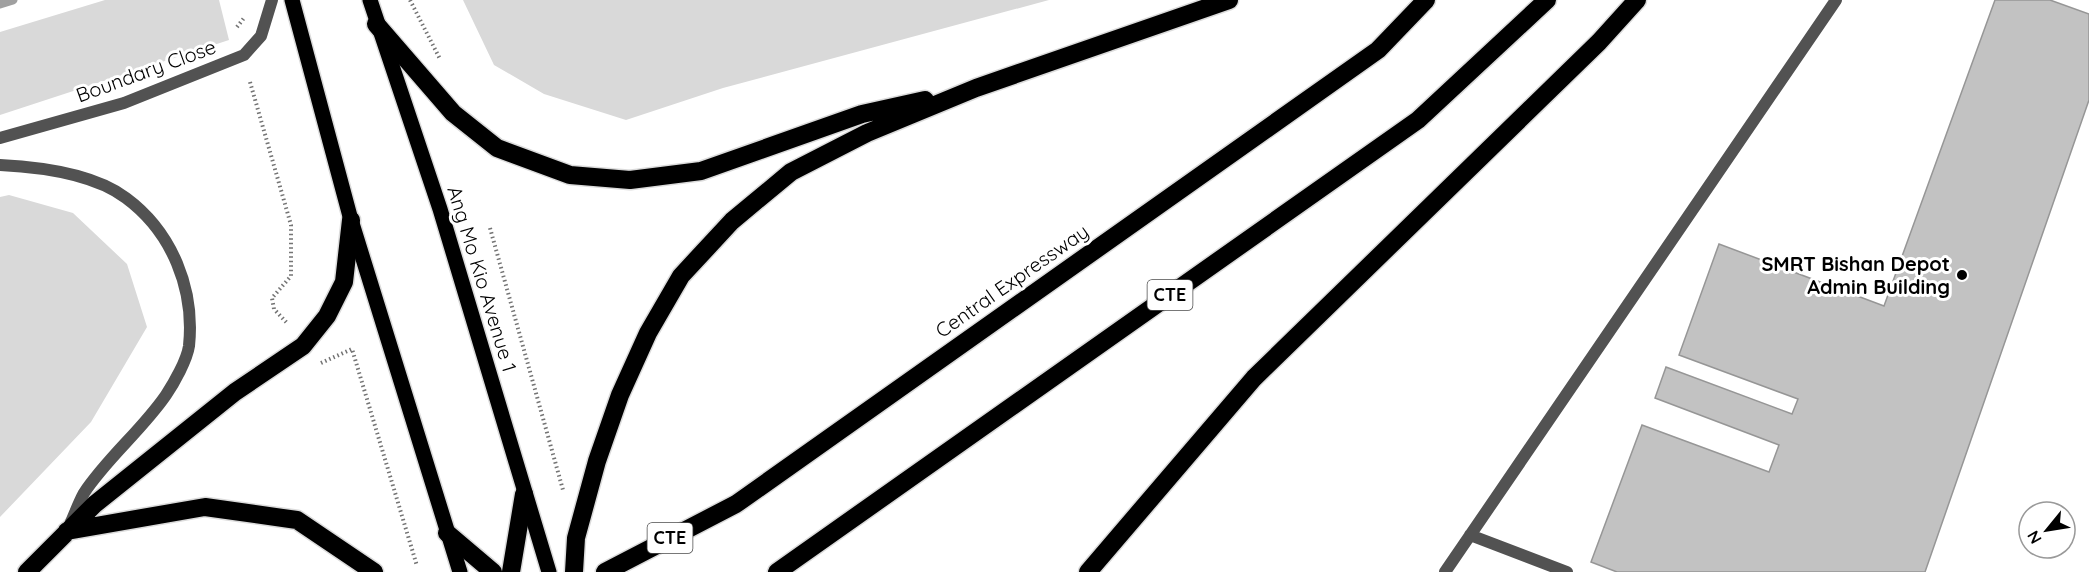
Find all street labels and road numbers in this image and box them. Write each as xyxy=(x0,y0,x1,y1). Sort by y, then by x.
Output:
street label: Boundary Close xyxy=(72,34,219,107)
street label: Ang Mo Kio Avenue 1 xyxy=(442,183,523,375)
street label: Central Expressway xyxy=(930,218,1093,343)
road number: CTE xyxy=(1148,280,1192,310)
road number: CTE xyxy=(648,523,692,553)

